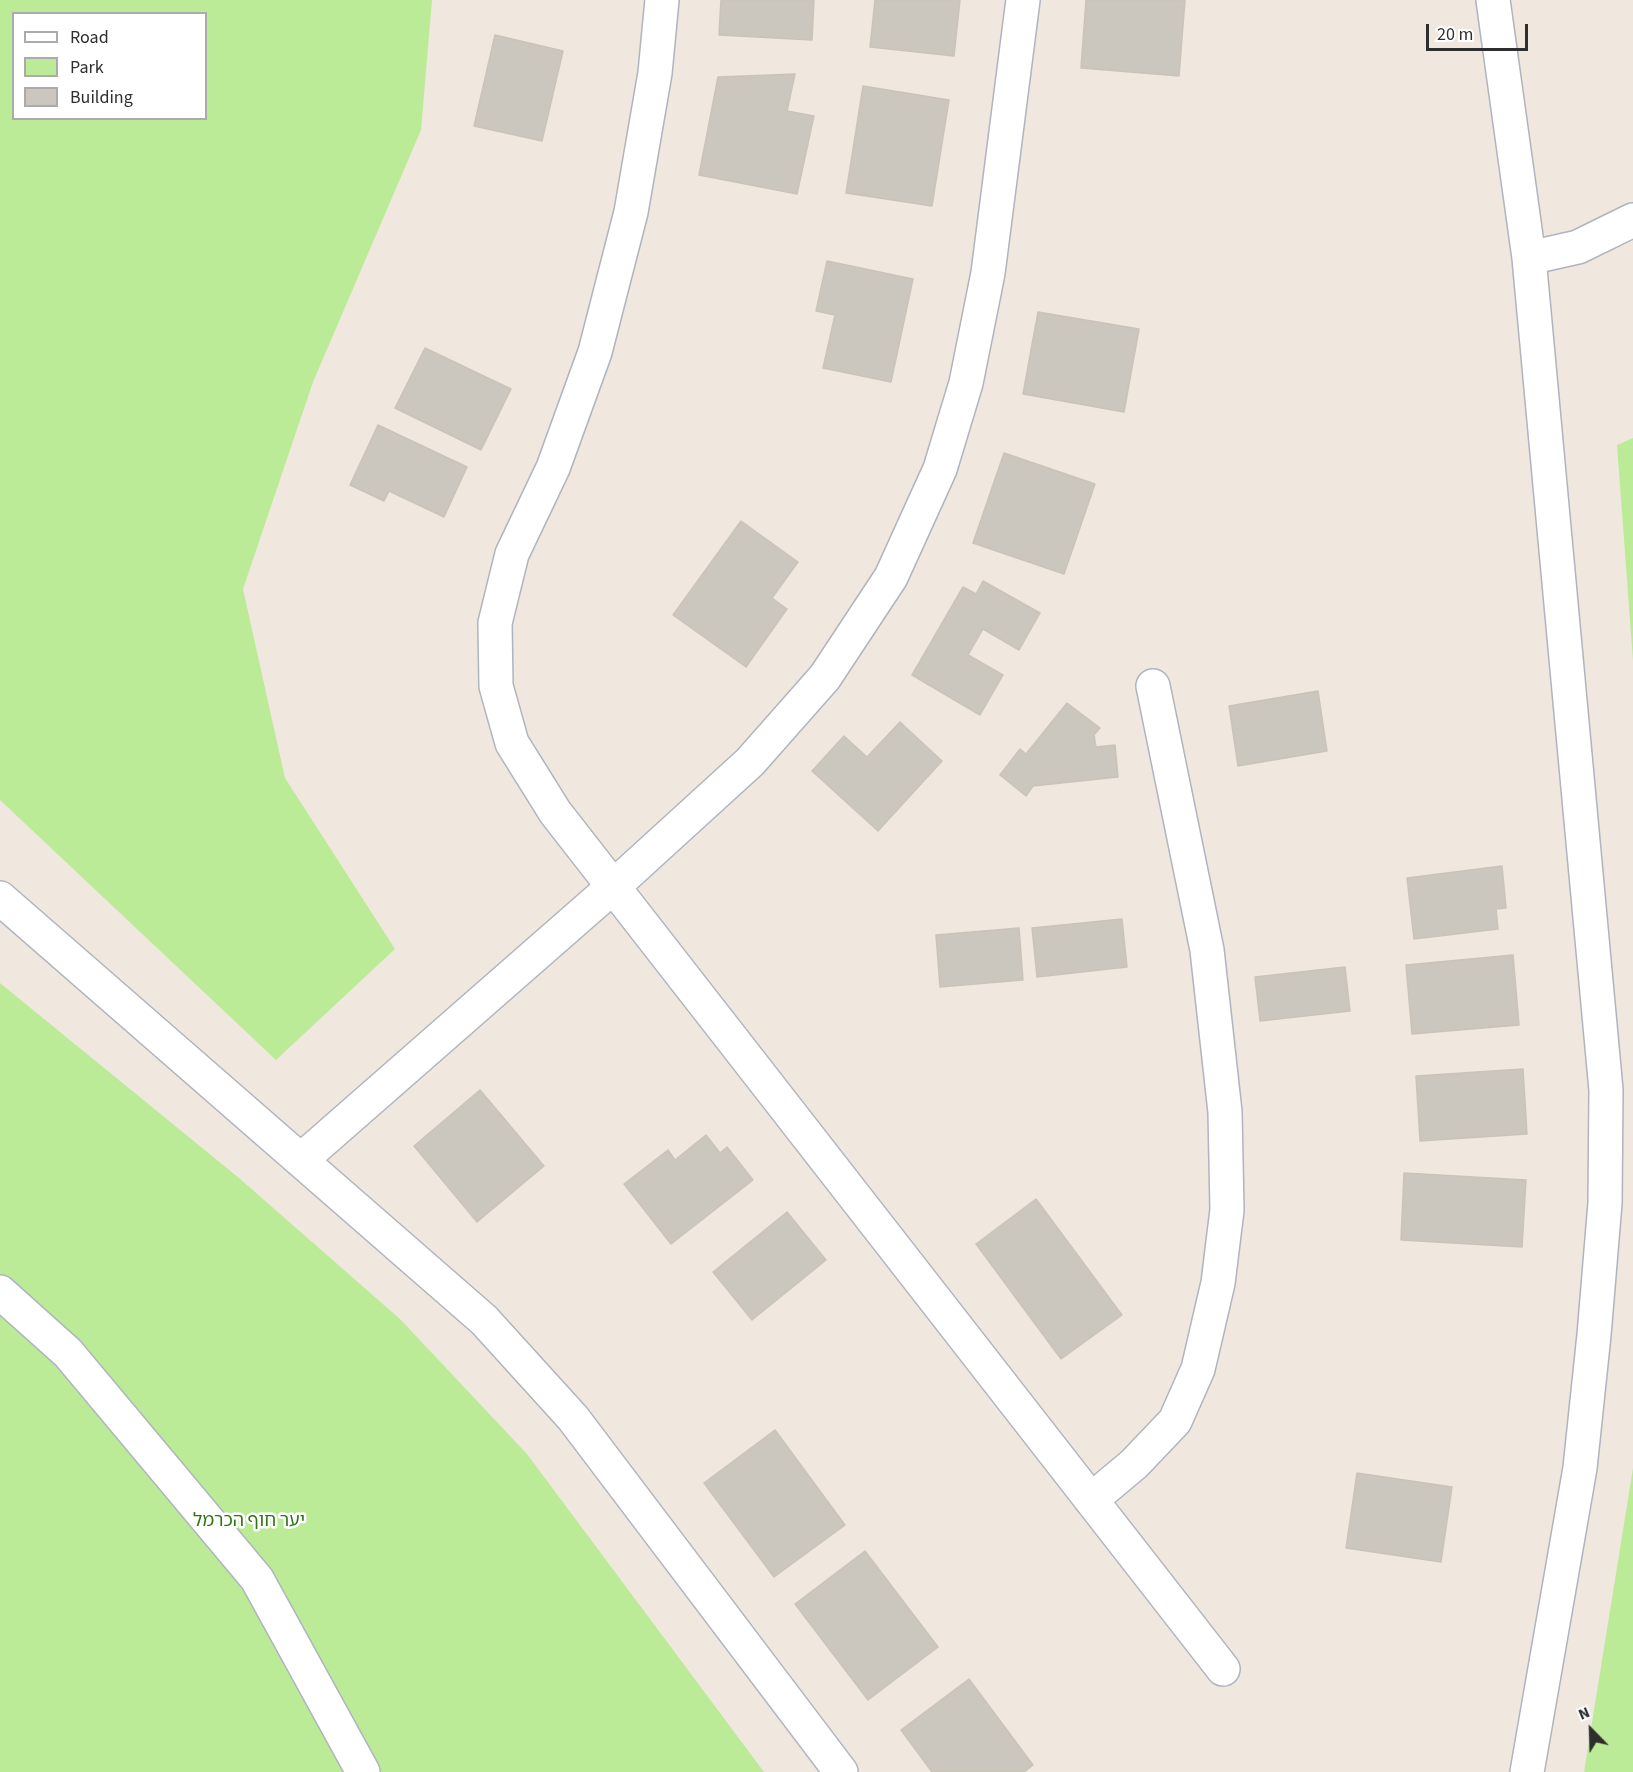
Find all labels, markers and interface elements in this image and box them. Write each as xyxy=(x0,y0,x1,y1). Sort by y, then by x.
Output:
legend xyxy=(12,12,207,120)
scale bar xyxy=(1429,12,1531,50)
text: 20 m xyxy=(1437,22,1473,47)
text: Road xyxy=(70,25,109,50)
text: Park xyxy=(70,55,104,80)
text: Building xyxy=(70,85,133,110)
park label: יער חוף הכרמל xyxy=(193,1511,305,1533)
north arrow xyxy=(1561,1700,1621,1760)
text: N xyxy=(1575,1701,1593,1726)

